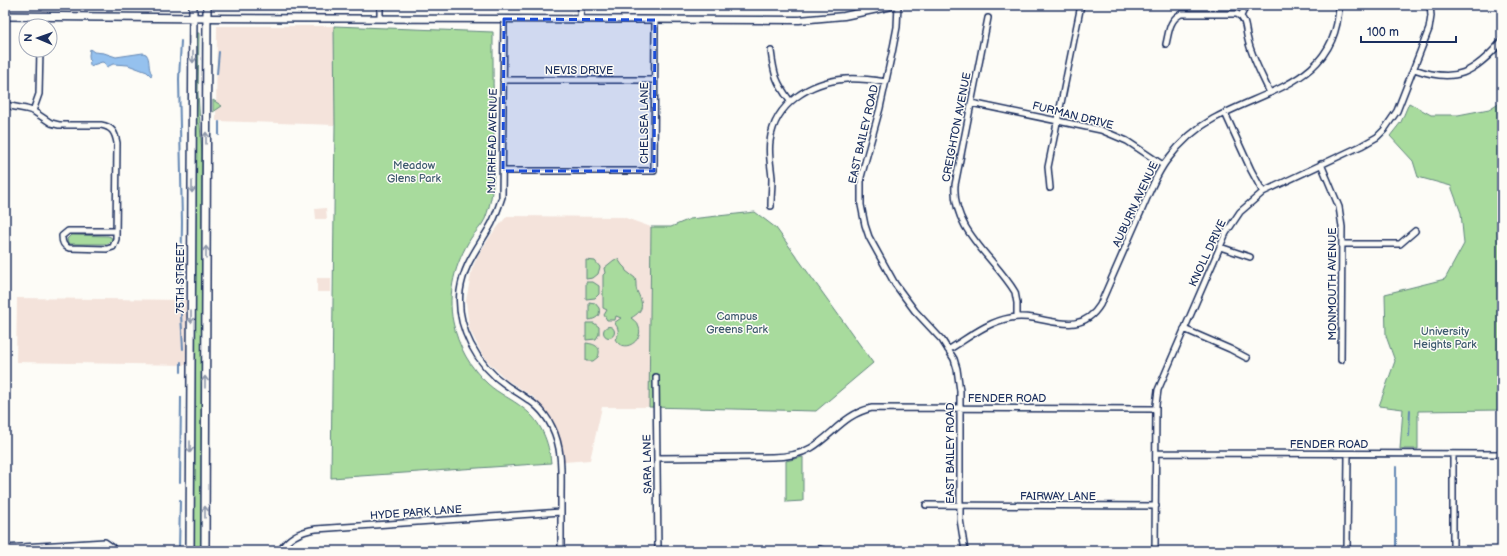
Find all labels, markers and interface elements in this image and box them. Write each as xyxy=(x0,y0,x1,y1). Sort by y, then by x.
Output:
north arrow xyxy=(18,18,58,58)
scale bar xyxy=(1361,18,1456,44)
text: 100 m xyxy=(1367,25,1399,40)
text: N xyxy=(22,33,35,42)
one-way arrow xyxy=(189,50,197,63)
street label: NEVIS DRIVE xyxy=(545,64,613,77)
street label: CREIGHTON AVENUE xyxy=(939,71,974,183)
street label: CHELSEA LANE xyxy=(638,82,651,164)
street label: EAST BAILEY ROAD xyxy=(846,83,881,185)
street label: MUIRHEAD AVENUE xyxy=(485,88,500,194)
street label: FURMAN DRIVE xyxy=(1031,99,1115,132)
one-way arrow xyxy=(202,132,210,145)
park label: Meadow Glens Park xyxy=(387,159,442,185)
street label: AUBURN AVENUE xyxy=(1110,160,1161,249)
one-way arrow xyxy=(188,180,196,193)
street label: KNOLL DRIVE xyxy=(1186,218,1229,289)
street label: MONMOUTH AVENUE xyxy=(1326,227,1339,341)
street label: 75TH STREET xyxy=(174,242,187,314)
one-way arrow xyxy=(202,246,210,259)
one-way arrow xyxy=(187,310,195,323)
park label: Campus Greens Park xyxy=(706,310,768,336)
park label: University Heights Park xyxy=(1413,325,1477,351)
one-way arrow xyxy=(201,376,209,389)
street label: FENDER ROAD xyxy=(968,392,1046,405)
street label: EAST BAILEY ROAD xyxy=(944,402,957,504)
street label: SARA LANE xyxy=(640,434,655,494)
street label: FENDER ROAD xyxy=(1290,438,1368,451)
one-way arrow xyxy=(186,440,194,453)
street label: FAIRWAY LANE xyxy=(1020,490,1096,503)
street label: HYDE PARK LANE xyxy=(370,503,462,522)
one-way arrow xyxy=(201,506,209,519)

